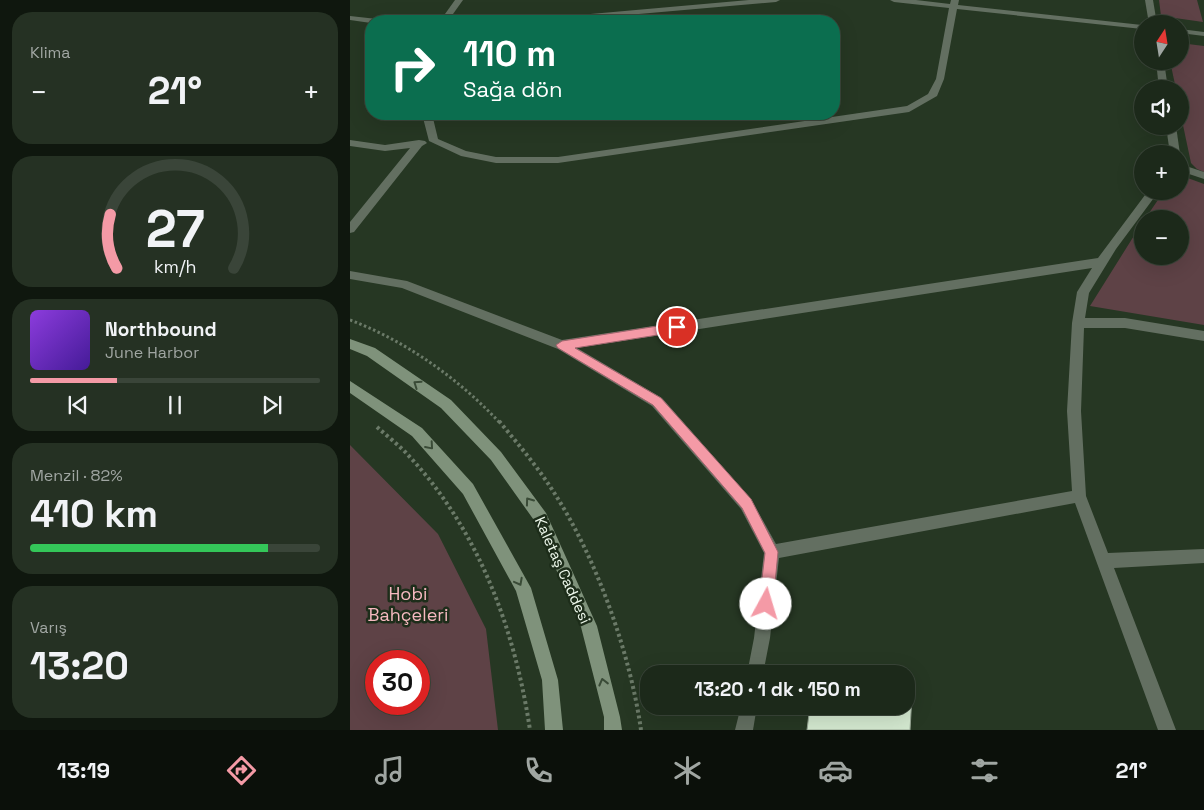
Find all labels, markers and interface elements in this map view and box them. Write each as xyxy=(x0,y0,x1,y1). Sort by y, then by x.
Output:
north arrow xyxy=(1134,15,1189,70)
map controls xyxy=(1134,15,1189,265)
text: 110 m xyxy=(463,32,556,76)
icon: right xyxy=(380,35,445,100)
text: Klima xyxy=(30,42,71,63)
text: 21° xyxy=(148,67,202,115)
text: − xyxy=(30,74,47,110)
text: + xyxy=(303,74,320,110)
text: Sağa dön xyxy=(463,75,563,103)
button: sound xyxy=(1134,80,1189,135)
button: + xyxy=(1134,145,1189,200)
text: 27 xyxy=(145,196,205,262)
button: − xyxy=(1134,210,1189,265)
text: km/h xyxy=(154,255,196,278)
pin xyxy=(656,306,698,348)
icon: arrive xyxy=(663,313,691,341)
text: Northbound xyxy=(105,317,217,342)
text: June Harbor xyxy=(105,342,199,363)
one-way arrow xyxy=(414,381,423,390)
icon: previous xyxy=(64,391,92,419)
icon: pause xyxy=(161,391,189,419)
icon: next xyxy=(258,391,286,419)
one-way arrow xyxy=(425,441,434,450)
text: Menzil · 82% xyxy=(30,465,122,486)
text: 410 km xyxy=(30,490,158,538)
one-way arrow xyxy=(526,498,534,507)
street label: Kaletaş Caddesi xyxy=(531,514,595,626)
one-way arrow xyxy=(513,576,523,585)
position arrow xyxy=(739,577,791,629)
park label: Hobi Bahçeleri xyxy=(368,582,448,626)
text: Varış xyxy=(30,617,67,638)
text: 13:20 xyxy=(30,642,129,690)
speed limit sign: 30 xyxy=(365,650,430,715)
text: 13:20 · 1 dk · 150 m xyxy=(694,677,861,702)
one-way arrow xyxy=(598,678,609,687)
icon: directions xyxy=(224,753,259,788)
icon: music xyxy=(372,753,407,788)
icon: phone xyxy=(521,753,556,788)
icon: climate xyxy=(670,753,705,788)
icon: car xyxy=(818,753,853,788)
icon: filters xyxy=(967,753,1002,788)
text: 13:19 xyxy=(57,756,110,784)
text: 21° xyxy=(1115,756,1147,784)

